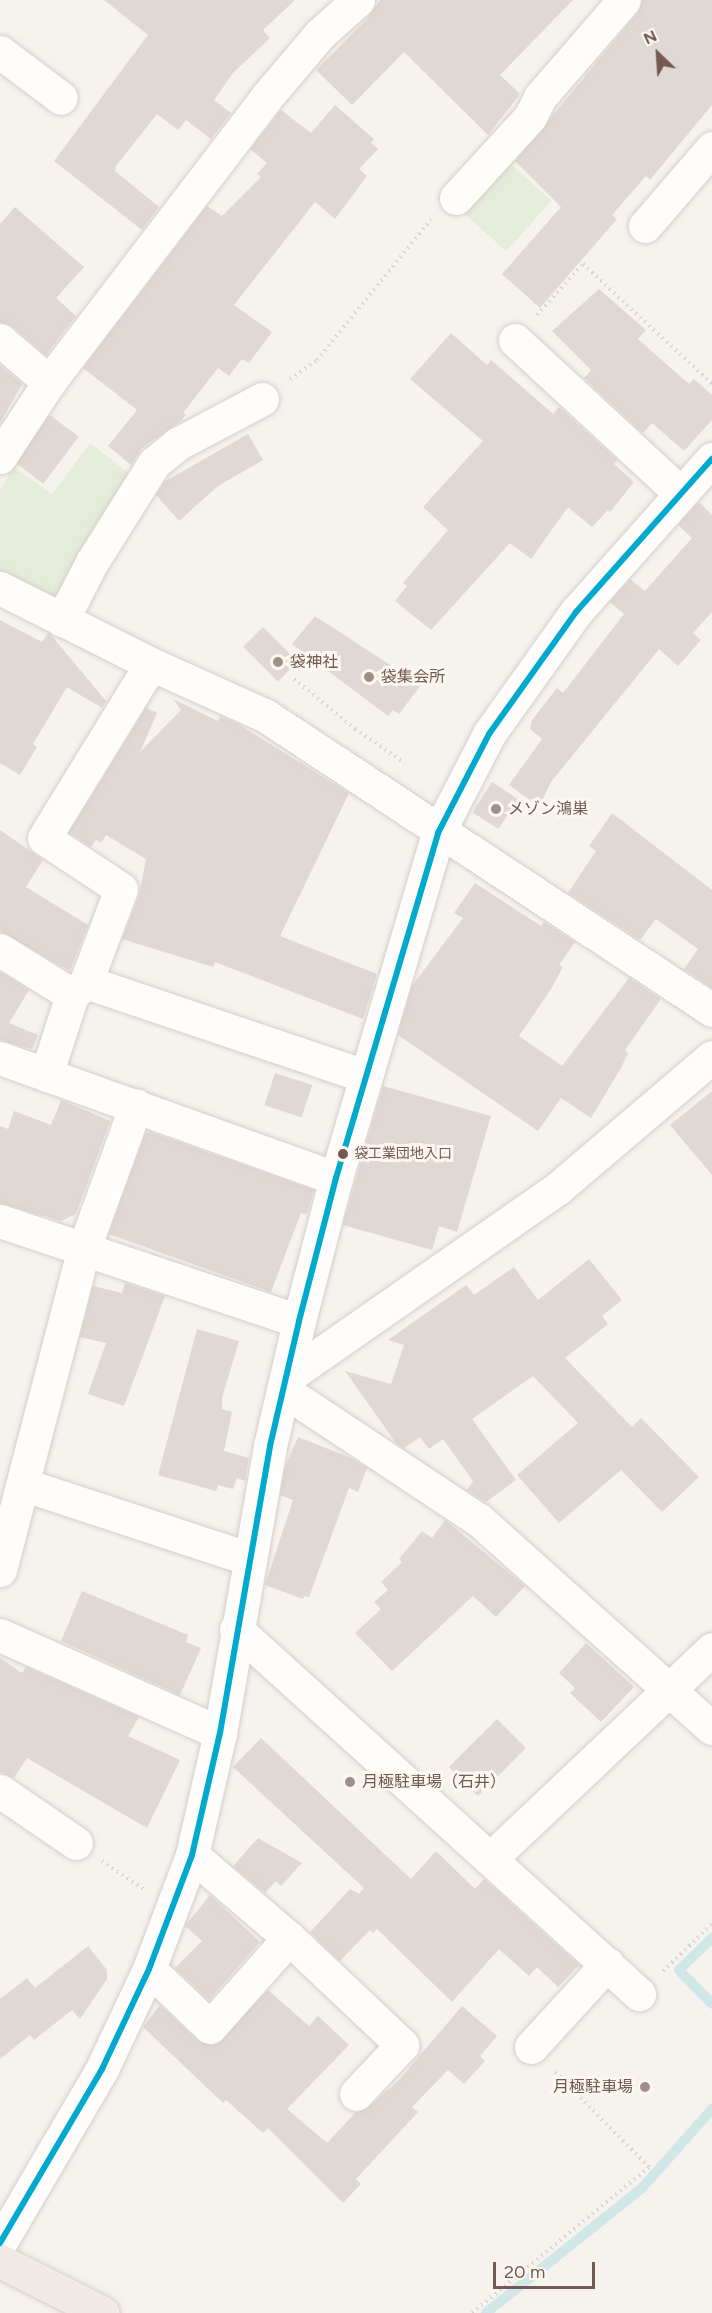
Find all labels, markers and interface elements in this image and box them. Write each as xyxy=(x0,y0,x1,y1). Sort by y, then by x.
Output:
north arrow xyxy=(628,24,688,84)
text: N xyxy=(641,26,660,48)
place label: 袋神社 xyxy=(290,652,338,672)
marker: 袋神社 xyxy=(271,655,285,669)
place label: 袋集会所 xyxy=(381,667,445,687)
marker: 袋集会所 xyxy=(362,670,376,684)
place label: メゾン鴻巣 xyxy=(508,799,588,819)
marker: メゾン鴻巣 xyxy=(489,802,503,816)
place label: 袋工業団地入口 xyxy=(354,1146,452,1162)
marker: 袋工業団地入口 xyxy=(337,1148,349,1160)
place label: 月極駐車場（石井） xyxy=(362,1772,506,1792)
marker: 月極駐車場（石井） xyxy=(343,1775,357,1789)
place label: 月極駐車場 xyxy=(553,2077,633,2097)
marker: 月極駐車場 xyxy=(638,2080,652,2094)
scale bar xyxy=(496,2250,598,2288)
text: 20 m xyxy=(504,2261,545,2283)

